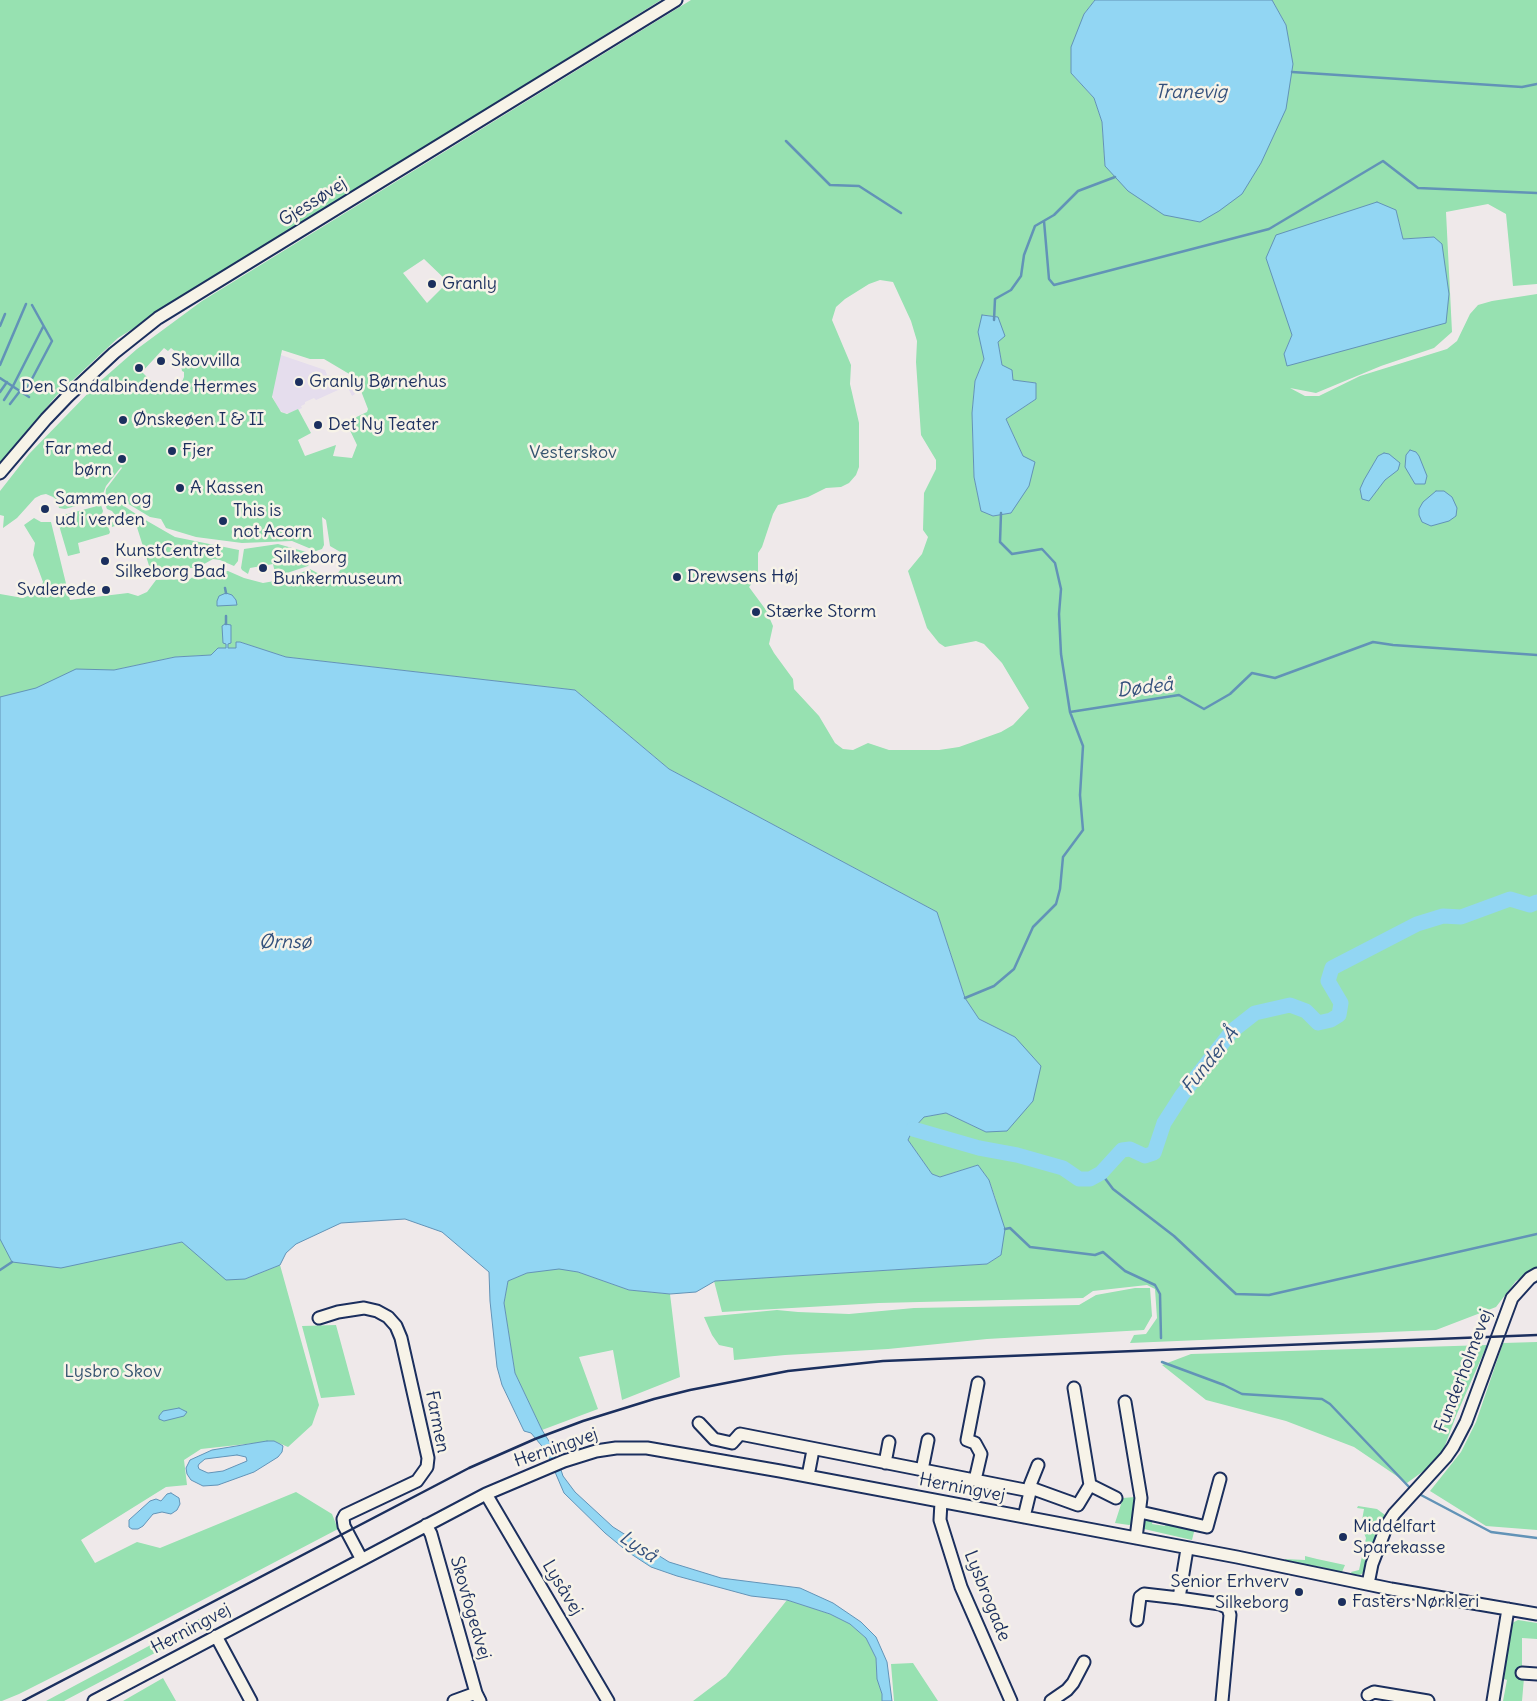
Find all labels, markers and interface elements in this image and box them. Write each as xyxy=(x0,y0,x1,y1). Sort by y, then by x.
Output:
water label: Tranevig xyxy=(1155,82,1227,104)
street label: Gjessøvej xyxy=(275,173,351,231)
place label: Granly xyxy=(442,273,497,295)
marker: Granly xyxy=(426,278,438,290)
place label: Skovvilla xyxy=(171,350,240,372)
marker: Skovvilla xyxy=(155,355,167,367)
marker: Den Sandalbindende Hermes xyxy=(133,362,145,374)
place label: Granly Børnehus xyxy=(309,371,447,393)
place label: Den Sandalbindende Hermes xyxy=(21,376,257,398)
marker: Granly Børnehus xyxy=(293,376,305,388)
place label: Ønskeøen I & II xyxy=(133,409,264,431)
marker: Ønskeøen I & II xyxy=(117,414,129,426)
place label: Det Ny Teater xyxy=(328,414,439,436)
marker: Det Ny Teater xyxy=(312,419,324,431)
place label: Far med børn xyxy=(45,438,112,480)
place label: Fjer xyxy=(182,440,213,462)
park label: Vesterskov xyxy=(529,442,617,464)
marker: Fjer xyxy=(166,445,178,457)
marker: Far med børn xyxy=(116,453,128,465)
place label: A Kassen xyxy=(190,477,264,499)
marker: A Kassen xyxy=(174,482,186,494)
place label: Sammen og ud i verden xyxy=(55,488,151,530)
place label: This is not Acorn xyxy=(233,500,312,542)
marker: Sammen og ud i verden xyxy=(39,503,51,515)
marker: This is not Acorn xyxy=(217,515,229,527)
place label: KunstCentret Silkeborg Bad xyxy=(115,540,226,582)
place label: Silkeborg Bunkermuseum xyxy=(273,547,402,590)
marker: KunstCentret Silkeborg Bad xyxy=(99,555,111,567)
marker: Silkeborg Bunkermuseum xyxy=(257,562,269,574)
place label: Drewsens Høj xyxy=(687,566,798,588)
marker: Drewsens Høj xyxy=(671,571,683,583)
place label: Svalerede xyxy=(17,579,96,601)
marker: Svalerede xyxy=(100,584,112,596)
place label: Stærke Storm xyxy=(766,601,876,623)
marker: Stærke Storm xyxy=(750,606,762,618)
water label: Dødeå xyxy=(1116,673,1174,703)
water label: Ørnsø xyxy=(259,932,311,954)
water label: Funder Å xyxy=(1177,1024,1243,1098)
street label: Funderholmevej xyxy=(1431,1306,1497,1436)
park label: Lysbro Skov xyxy=(64,1361,162,1383)
street label: Farmen xyxy=(420,1389,454,1455)
street label: Herningvej xyxy=(511,1424,601,1472)
street label: Herningvej xyxy=(917,1469,1007,1507)
place label: Middelfart Sparekasse xyxy=(1353,1516,1445,1558)
water label: Lyså xyxy=(615,1526,661,1568)
marker: Middelfart Sparekasse xyxy=(1337,1531,1349,1543)
street label: Lysbrogade xyxy=(959,1548,1015,1644)
street label: Skovfogedvej xyxy=(445,1554,495,1662)
street label: Lysåvej xyxy=(537,1556,587,1620)
place label: Senior Erhverv Silkeborg xyxy=(1171,1571,1289,1614)
marker: Senior Erhverv Silkeborg xyxy=(1293,1586,1305,1598)
place label: Fasters Nørkleri xyxy=(1352,1591,1479,1613)
marker: Fasters Nørkleri xyxy=(1336,1596,1348,1608)
street label: Herningvej xyxy=(147,1599,235,1659)

